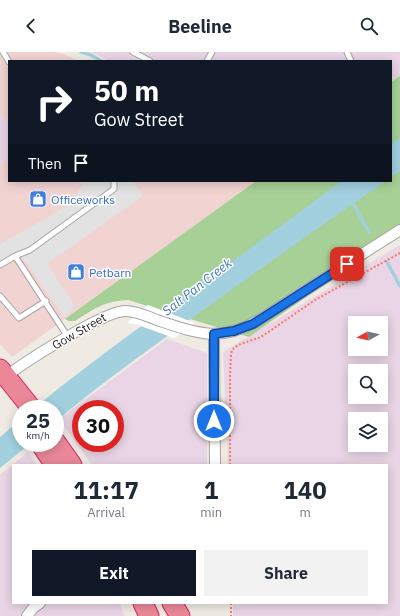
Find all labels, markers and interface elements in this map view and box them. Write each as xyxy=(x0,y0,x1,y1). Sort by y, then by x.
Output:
icon: back xyxy=(20,15,42,37)
text: Beeline xyxy=(168,15,232,38)
icon: search xyxy=(358,15,380,37)
text: 50 m xyxy=(94,72,159,109)
icon: right xyxy=(28,76,80,128)
text: Gow Street xyxy=(94,108,184,131)
icon: arrive xyxy=(70,152,92,174)
text: Then xyxy=(28,154,62,173)
shop icon: Officeworks xyxy=(28,189,48,209)
place label: Officeworks xyxy=(51,192,115,207)
pin xyxy=(330,247,364,281)
icon: arrive xyxy=(336,253,358,275)
water label: Salt Pan Creek xyxy=(159,254,235,319)
shop icon: Petbarn xyxy=(66,262,86,282)
place label: Petbarn xyxy=(89,265,131,280)
street label: Gow Street xyxy=(49,310,109,352)
north arrow xyxy=(348,316,388,356)
map controls xyxy=(348,316,388,452)
button: search xyxy=(348,364,388,404)
speed limit sign: 30 xyxy=(72,400,124,452)
position arrow xyxy=(193,400,235,442)
text: 25 xyxy=(26,407,50,434)
button: layers xyxy=(348,412,388,452)
text: km/h xyxy=(26,429,50,442)
text: 11:17 xyxy=(73,474,139,506)
text: 1 xyxy=(204,474,218,506)
text: 140 xyxy=(283,474,327,506)
text: Arrival xyxy=(87,504,125,521)
text: min xyxy=(200,504,222,521)
text: m xyxy=(299,504,311,521)
button: Exit xyxy=(32,550,196,596)
button: Share xyxy=(204,550,368,596)

